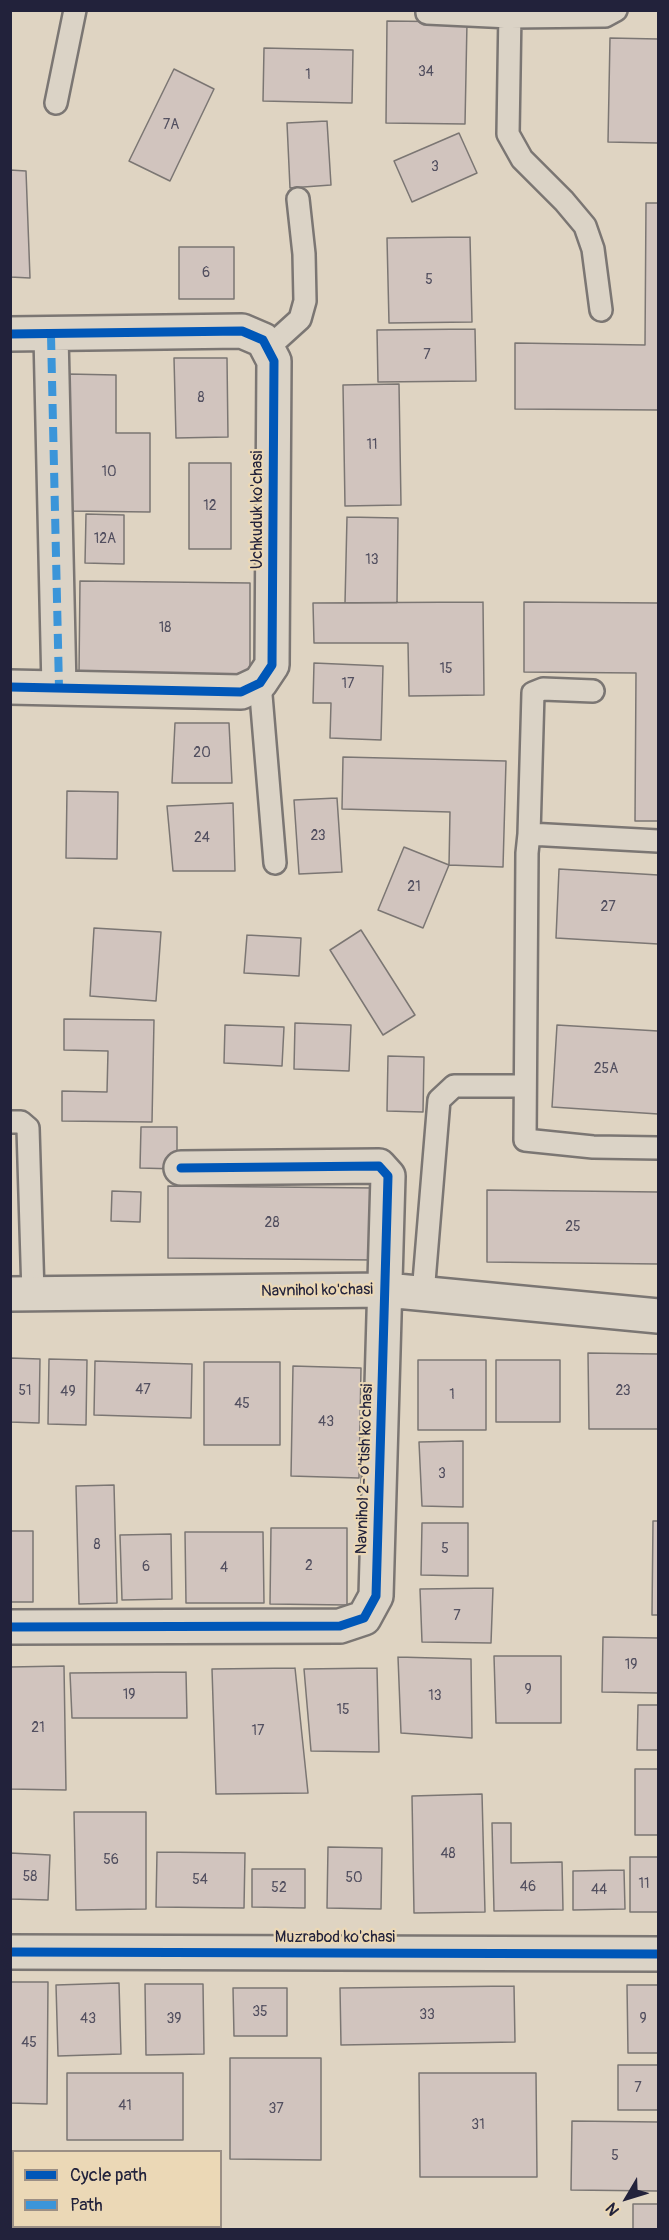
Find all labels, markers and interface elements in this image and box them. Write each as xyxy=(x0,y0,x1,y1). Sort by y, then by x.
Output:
house number: 34 xyxy=(418,64,434,80)
house number: 1 xyxy=(305,67,311,83)
house number: 7A xyxy=(163,117,179,133)
house number: 3 xyxy=(431,159,439,175)
house number: 6 xyxy=(202,265,210,281)
house number: 5 xyxy=(425,272,433,288)
house number: 7 xyxy=(423,347,431,363)
house number: 8 xyxy=(197,390,205,406)
house number: 11 xyxy=(367,437,377,453)
street label: Uchkuduk ko'chasi xyxy=(248,451,268,569)
house number: 10 xyxy=(101,464,117,480)
house number: 12 xyxy=(203,498,217,514)
house number: 12A xyxy=(94,531,116,547)
house number: 13 xyxy=(365,552,379,568)
house number: 18 xyxy=(159,620,171,636)
house number: 15 xyxy=(439,661,453,677)
house number: 17 xyxy=(342,676,354,692)
house number: 20 xyxy=(193,745,211,761)
house number: 23 xyxy=(310,828,326,844)
house number: 24 xyxy=(194,830,210,846)
house number: 21 xyxy=(407,879,421,895)
house number: 27 xyxy=(600,899,616,915)
house number: 25A xyxy=(594,1061,618,1077)
house number: 28 xyxy=(265,1215,279,1231)
house number: 25 xyxy=(565,1219,581,1235)
street label: Navnihol ko'chasi xyxy=(261,1280,373,1302)
house number: 47 xyxy=(135,1382,151,1398)
house number: 51 xyxy=(18,1383,32,1399)
street label: Navnihol 2- o'tish ko'chasi xyxy=(352,1383,378,1555)
house number: 23 xyxy=(615,1383,631,1399)
house number: 49 xyxy=(60,1384,76,1400)
house number: 1 xyxy=(449,1387,455,1403)
house number: 45 xyxy=(234,1396,250,1412)
house number: 43 xyxy=(318,1414,334,1430)
house number: 3 xyxy=(438,1466,446,1482)
house number: 8 xyxy=(93,1537,101,1553)
house number: 5 xyxy=(441,1541,449,1557)
house number: 2 xyxy=(305,1558,313,1574)
house number: 6 xyxy=(142,1559,150,1575)
house number: 4 xyxy=(220,1560,228,1576)
house number: 7 xyxy=(453,1608,461,1624)
house number: 19 xyxy=(625,1657,637,1673)
house number: 9 xyxy=(524,1682,532,1698)
house number: 19 xyxy=(123,1687,135,1703)
house number: 13 xyxy=(428,1688,442,1704)
house number: 15 xyxy=(336,1702,350,1718)
house number: 21 xyxy=(31,1720,45,1736)
house number: 17 xyxy=(252,1723,264,1739)
house number: 48 xyxy=(440,1846,456,1862)
house number: 56 xyxy=(103,1852,119,1868)
house number: 58 xyxy=(23,1869,37,1885)
house number: 50 xyxy=(345,1870,363,1886)
house number: 54 xyxy=(192,1872,208,1888)
house number: 11 xyxy=(639,1876,649,1892)
house number: 46 xyxy=(520,1879,536,1895)
house number: 52 xyxy=(271,1880,287,1896)
house number: 44 xyxy=(591,1882,607,1898)
street label: Muzrabod ko'chasi xyxy=(275,1928,395,1948)
house number: 35 xyxy=(252,2004,268,2020)
house number: 33 xyxy=(419,2007,435,2023)
house number: 43 xyxy=(80,2011,96,2027)
house number: 39 xyxy=(166,2011,182,2027)
house number: 9 xyxy=(639,2011,647,2027)
house number: 45 xyxy=(21,2035,37,2051)
house number: 7 xyxy=(634,2080,642,2096)
house number: 41 xyxy=(118,2098,132,2114)
house number: 37 xyxy=(268,2101,284,2117)
house number: 31 xyxy=(471,2117,485,2133)
house number: 5 xyxy=(611,2148,619,2164)
legend xyxy=(12,2150,222,2228)
text: Cycle path xyxy=(70,2164,147,2187)
north arrow xyxy=(597,2168,657,2228)
text: Path xyxy=(70,2194,103,2217)
text: N xyxy=(602,2199,624,2220)

